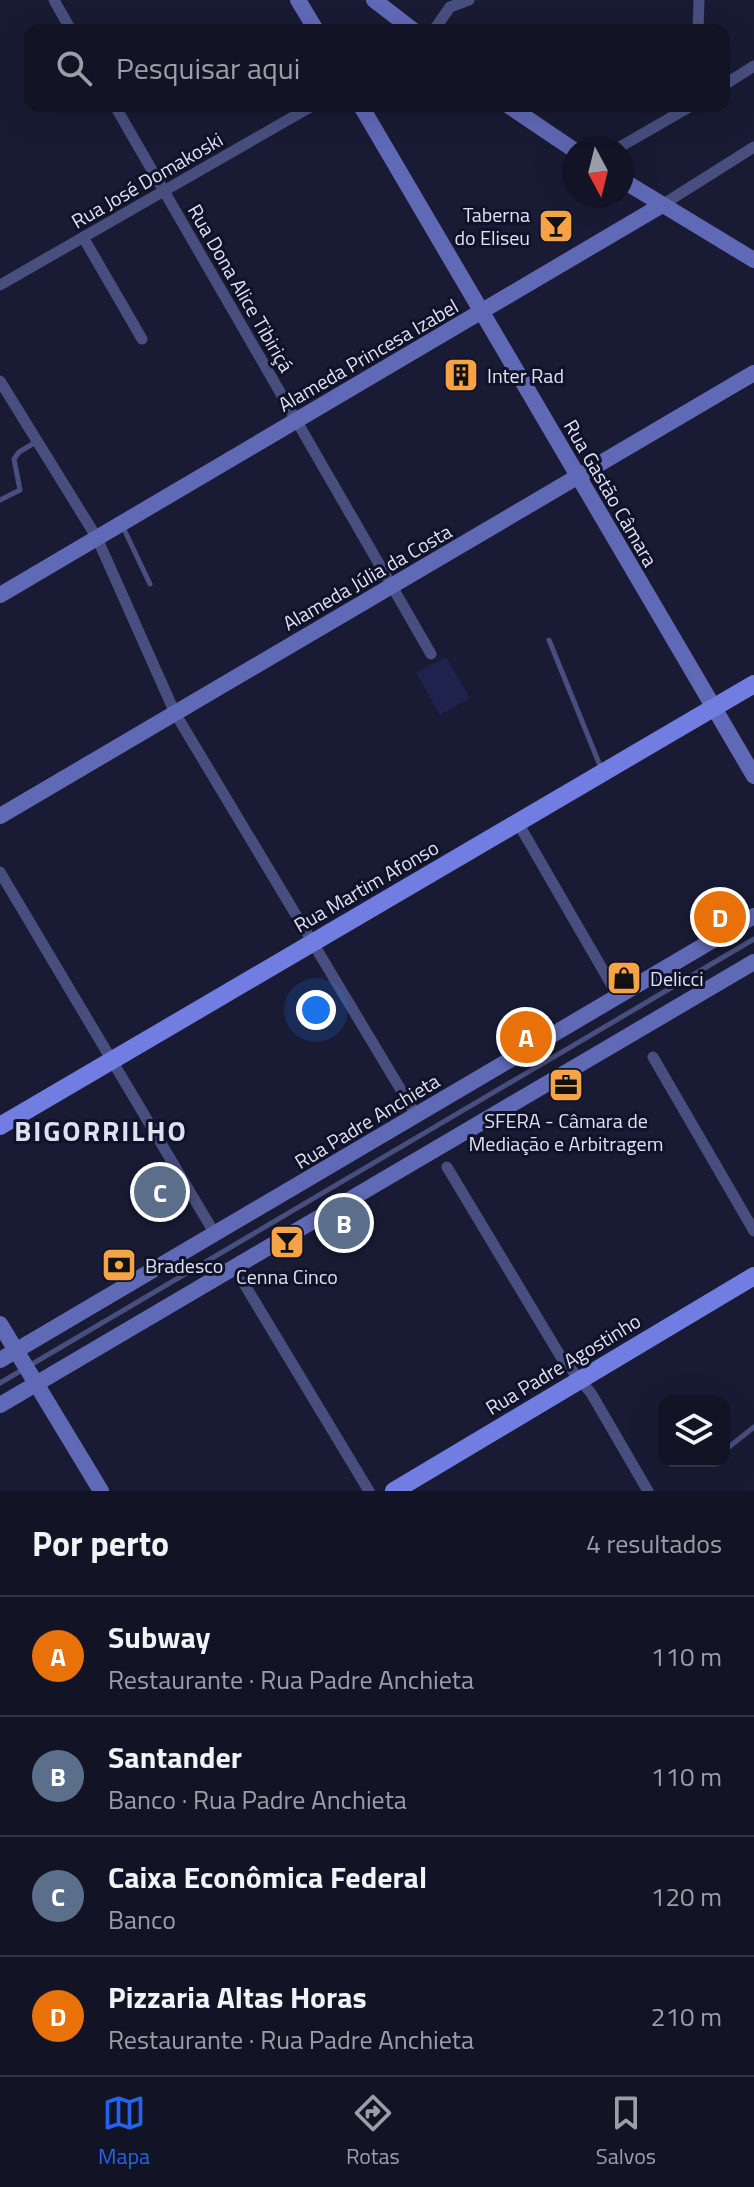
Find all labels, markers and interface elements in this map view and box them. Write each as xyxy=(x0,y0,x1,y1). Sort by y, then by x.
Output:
search box xyxy=(24,24,730,112)
text: Pesquisar aqui xyxy=(116,45,300,91)
icon: search xyxy=(52,46,96,90)
street label: Rua José Domakoski xyxy=(65,124,229,236)
north arrow xyxy=(562,136,634,208)
street label: Rua Dona Alice Tibiriçá xyxy=(180,198,302,378)
place label: Taberna do Eliseu xyxy=(454,199,530,253)
bar icon: Taberna do Eliseu xyxy=(537,207,575,245)
street label: Alameda Princesa Izabel xyxy=(272,291,464,419)
building icon: Inter Rad xyxy=(442,356,480,394)
place label: Inter Rad xyxy=(487,360,564,391)
street label: Rua Gastão Câmara xyxy=(556,414,666,572)
street label: Alameda Júlia da Costa xyxy=(277,516,457,638)
street label: Rua Martim Afonso xyxy=(288,832,444,940)
pin: D xyxy=(694,887,746,947)
shop icon: Delicci xyxy=(605,959,643,997)
place label: Delicci xyxy=(650,963,704,994)
your location xyxy=(296,990,336,1030)
pin: A xyxy=(500,1007,552,1067)
street label: Rua Padre Anchieta xyxy=(289,1065,445,1177)
office icon: SFERA - Câmara de Mediação e Arbitragem xyxy=(547,1066,585,1104)
place label: SFERA - Câmara de Mediação e Arbitragem xyxy=(469,1105,663,1159)
district label: BIGORRILHO xyxy=(14,1109,188,1152)
pin: C xyxy=(134,1162,186,1222)
pin: B xyxy=(318,1193,370,1253)
bar icon: Cenna Cinco xyxy=(268,1223,306,1261)
bank icon: Bradesco xyxy=(100,1246,138,1284)
place label: Bradesco xyxy=(145,1250,223,1281)
place label: Cenna Cinco xyxy=(236,1261,338,1292)
street label: Rua Padre Agostinho xyxy=(479,1305,647,1423)
map controls xyxy=(658,1395,730,1467)
button: layers xyxy=(658,1395,730,1467)
text: Por perto xyxy=(32,1517,169,1569)
text: 4 resultados xyxy=(586,1524,722,1563)
text: Subway xyxy=(108,1614,211,1660)
text: A xyxy=(50,1637,66,1676)
text: 110 m xyxy=(651,1637,722,1676)
text: Restaurante · Rua Padre Anchieta xyxy=(108,1660,474,1699)
text: Santander xyxy=(108,1734,242,1780)
text: B xyxy=(50,1757,66,1796)
text: 110 m xyxy=(651,1757,722,1796)
text: Banco · Rua Padre Anchieta xyxy=(108,1780,407,1819)
text: Caixa Econômica Federal xyxy=(108,1854,427,1900)
text: C xyxy=(51,1877,65,1916)
text: 120 m xyxy=(651,1877,722,1916)
text: Banco xyxy=(108,1900,176,1939)
text: Pizzaria Altas Horas xyxy=(108,1974,367,2020)
text: D xyxy=(50,1997,66,2036)
text: 210 m xyxy=(651,1997,722,2036)
text: Restaurante · Rua Padre Anchieta xyxy=(108,2020,474,2059)
tab: Mapa xyxy=(98,2091,150,2173)
tab: Rotas xyxy=(346,2091,400,2173)
tab: Salvos xyxy=(596,2091,656,2173)

